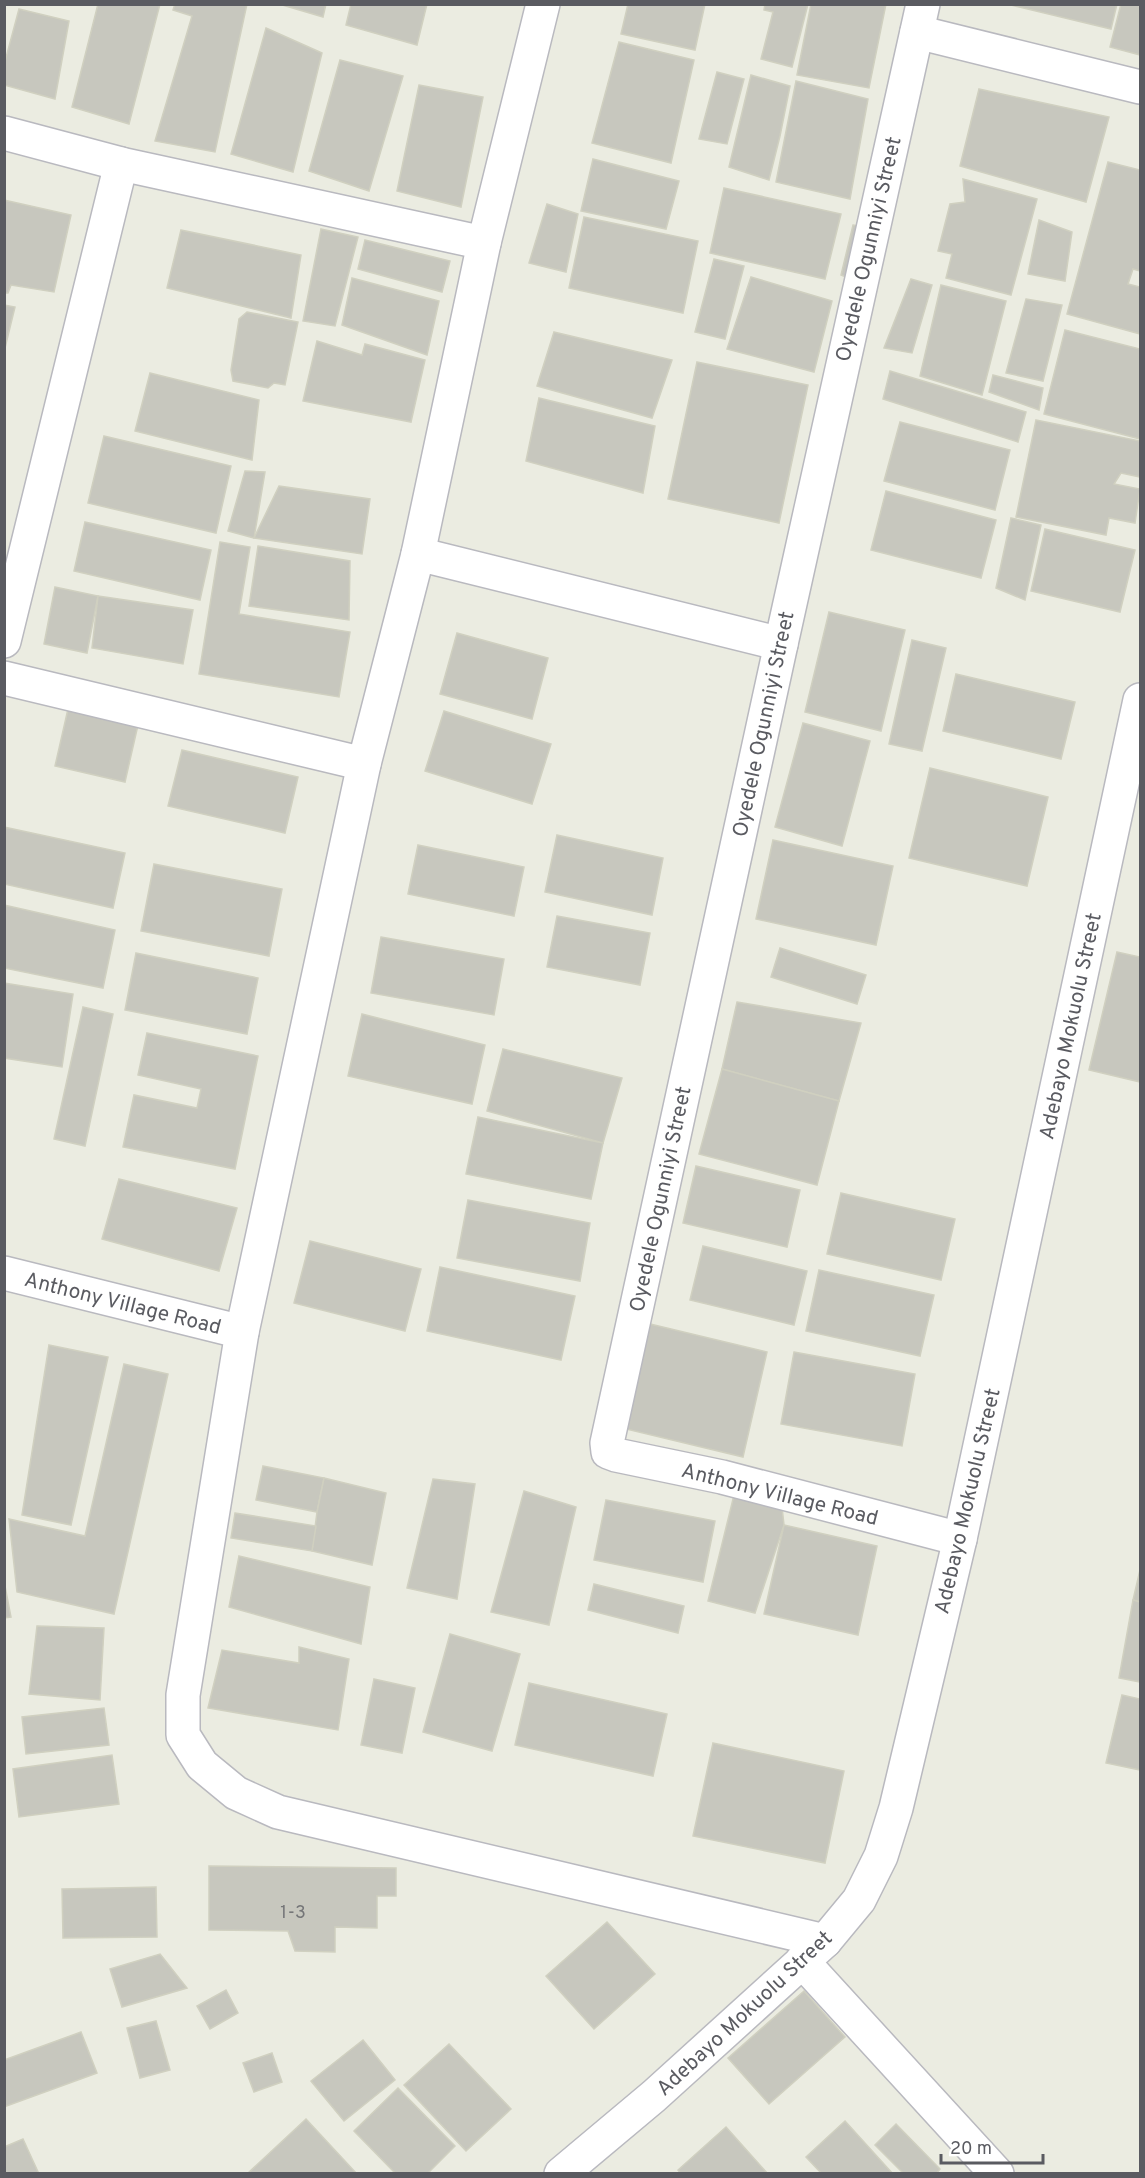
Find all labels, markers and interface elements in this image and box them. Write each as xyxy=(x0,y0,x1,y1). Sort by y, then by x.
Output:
street label: Oyedele Ogunniyi Street xyxy=(830,134,908,364)
street label: Oyedele Ogunniyi Street xyxy=(727,609,802,840)
street label: Adebayo Mokuolu Street xyxy=(1034,911,1109,1142)
street label: Oyedele Ogunniyi Street xyxy=(624,1084,699,1315)
street label: Anthony Village Road xyxy=(21,1267,224,1342)
street label: Adebayo Mokuolu Street xyxy=(929,1386,1008,1617)
street label: Anthony Village Road xyxy=(678,1458,881,1533)
house number: 1-3 xyxy=(280,1902,306,1925)
street label: Adebayo Mokuolu Street xyxy=(651,1925,839,2103)
scale bar xyxy=(941,2127,1043,2165)
text: 20 m xyxy=(950,2138,992,2161)

